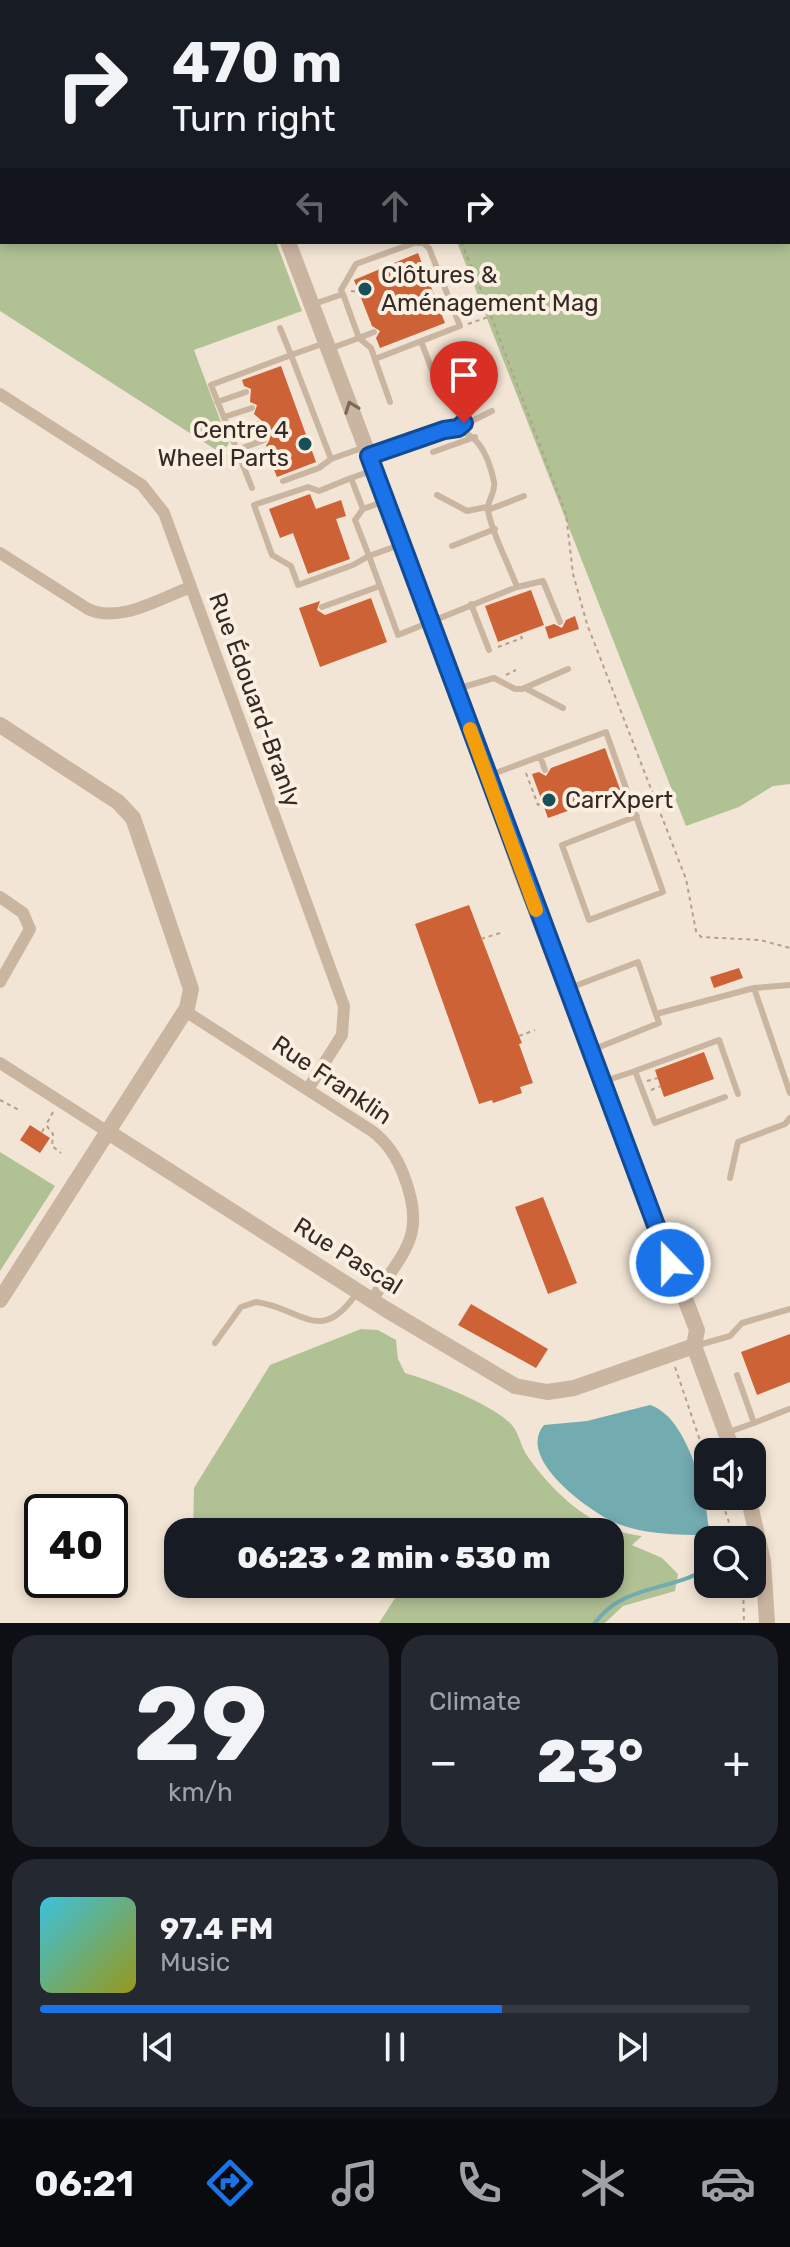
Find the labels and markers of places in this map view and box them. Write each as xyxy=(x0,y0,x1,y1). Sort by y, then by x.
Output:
place label: Clôtures & Aménagement Mag xyxy=(381,261,598,317)
marker: Clôtures & Aménagement Mag xyxy=(356,280,374,298)
pin xyxy=(430,341,498,423)
place label: Centre 4 Wheel Parts xyxy=(157,416,289,472)
marker: Centre 4 Wheel Parts xyxy=(296,435,314,453)
place label: CarrXpert xyxy=(565,786,673,814)
marker: CarrXpert xyxy=(540,791,558,809)

